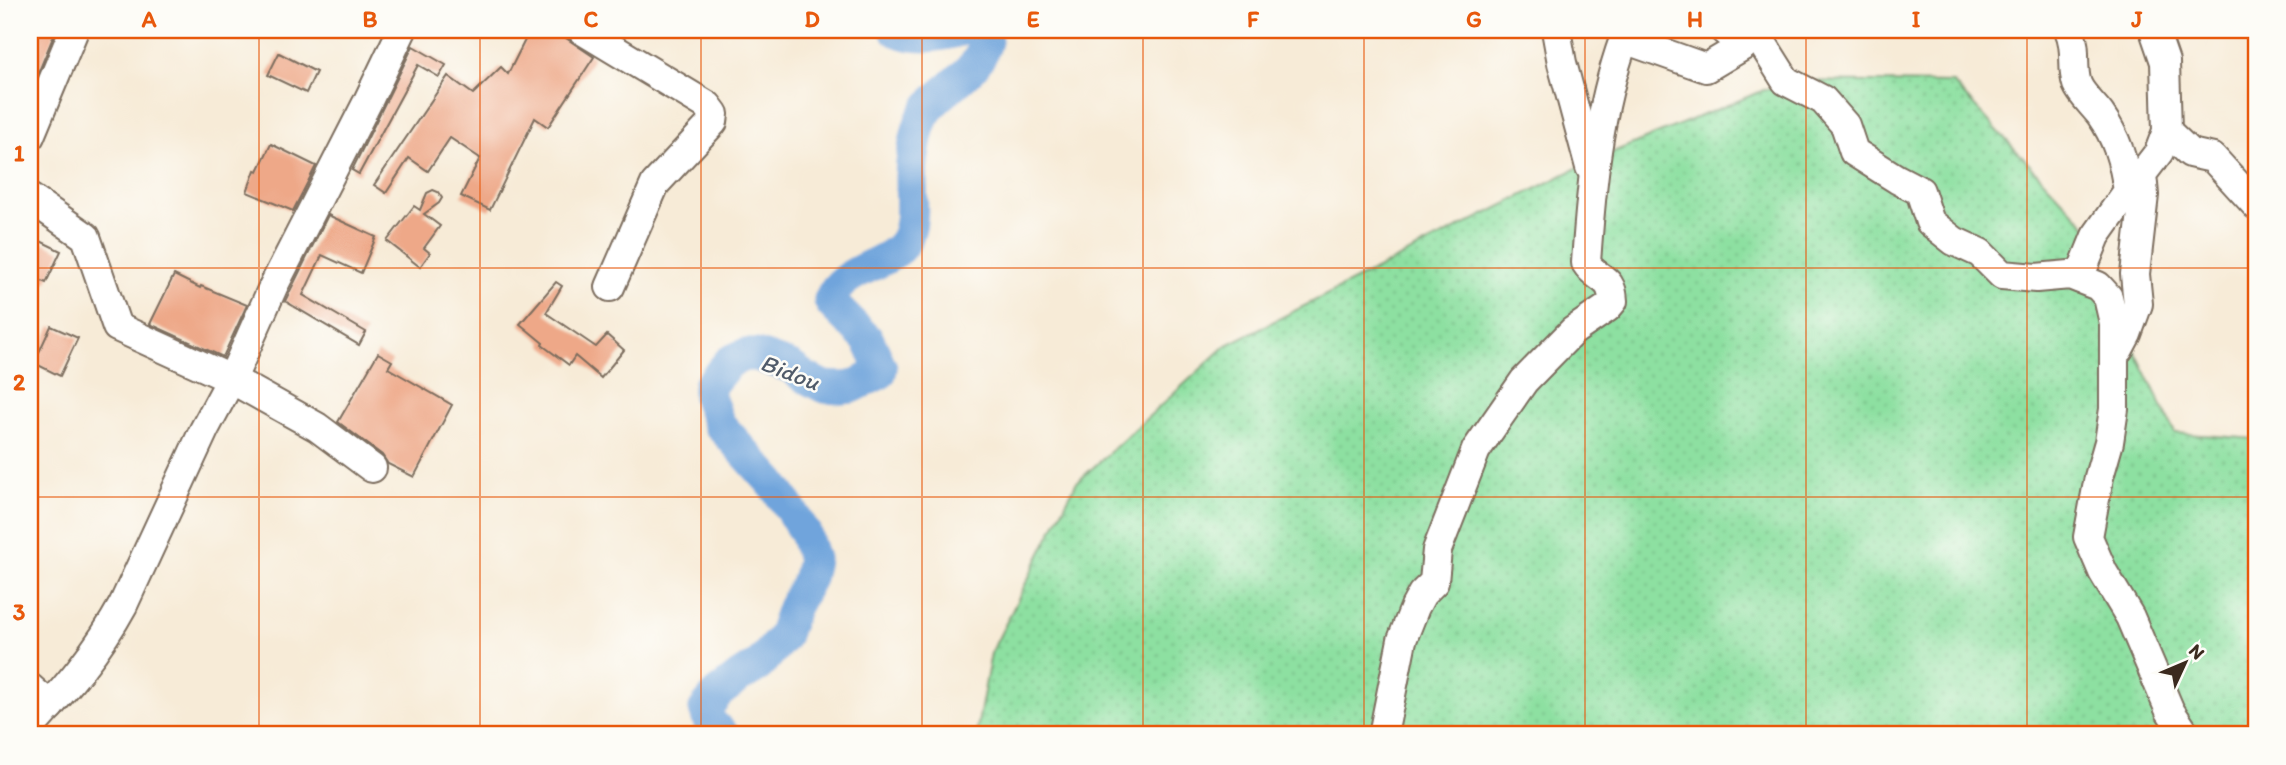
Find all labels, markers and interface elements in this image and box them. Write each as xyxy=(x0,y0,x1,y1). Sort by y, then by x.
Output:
text: A xyxy=(141,5,157,33)
text: B xyxy=(363,5,378,33)
text: C xyxy=(584,5,599,33)
text: D xyxy=(804,5,820,33)
text: E xyxy=(1027,5,1040,33)
text: F xyxy=(1247,5,1260,33)
text: G xyxy=(1466,5,1482,33)
text: H xyxy=(1687,5,1703,33)
text: I xyxy=(1912,5,1921,33)
text: J xyxy=(2130,5,2143,33)
text: 1 xyxy=(14,139,25,167)
water label: Bidou xyxy=(757,348,824,397)
text: 2 xyxy=(13,368,26,396)
text: 3 xyxy=(13,598,26,626)
north arrow xyxy=(2150,628,2220,698)
text: N xyxy=(2184,639,2210,664)

